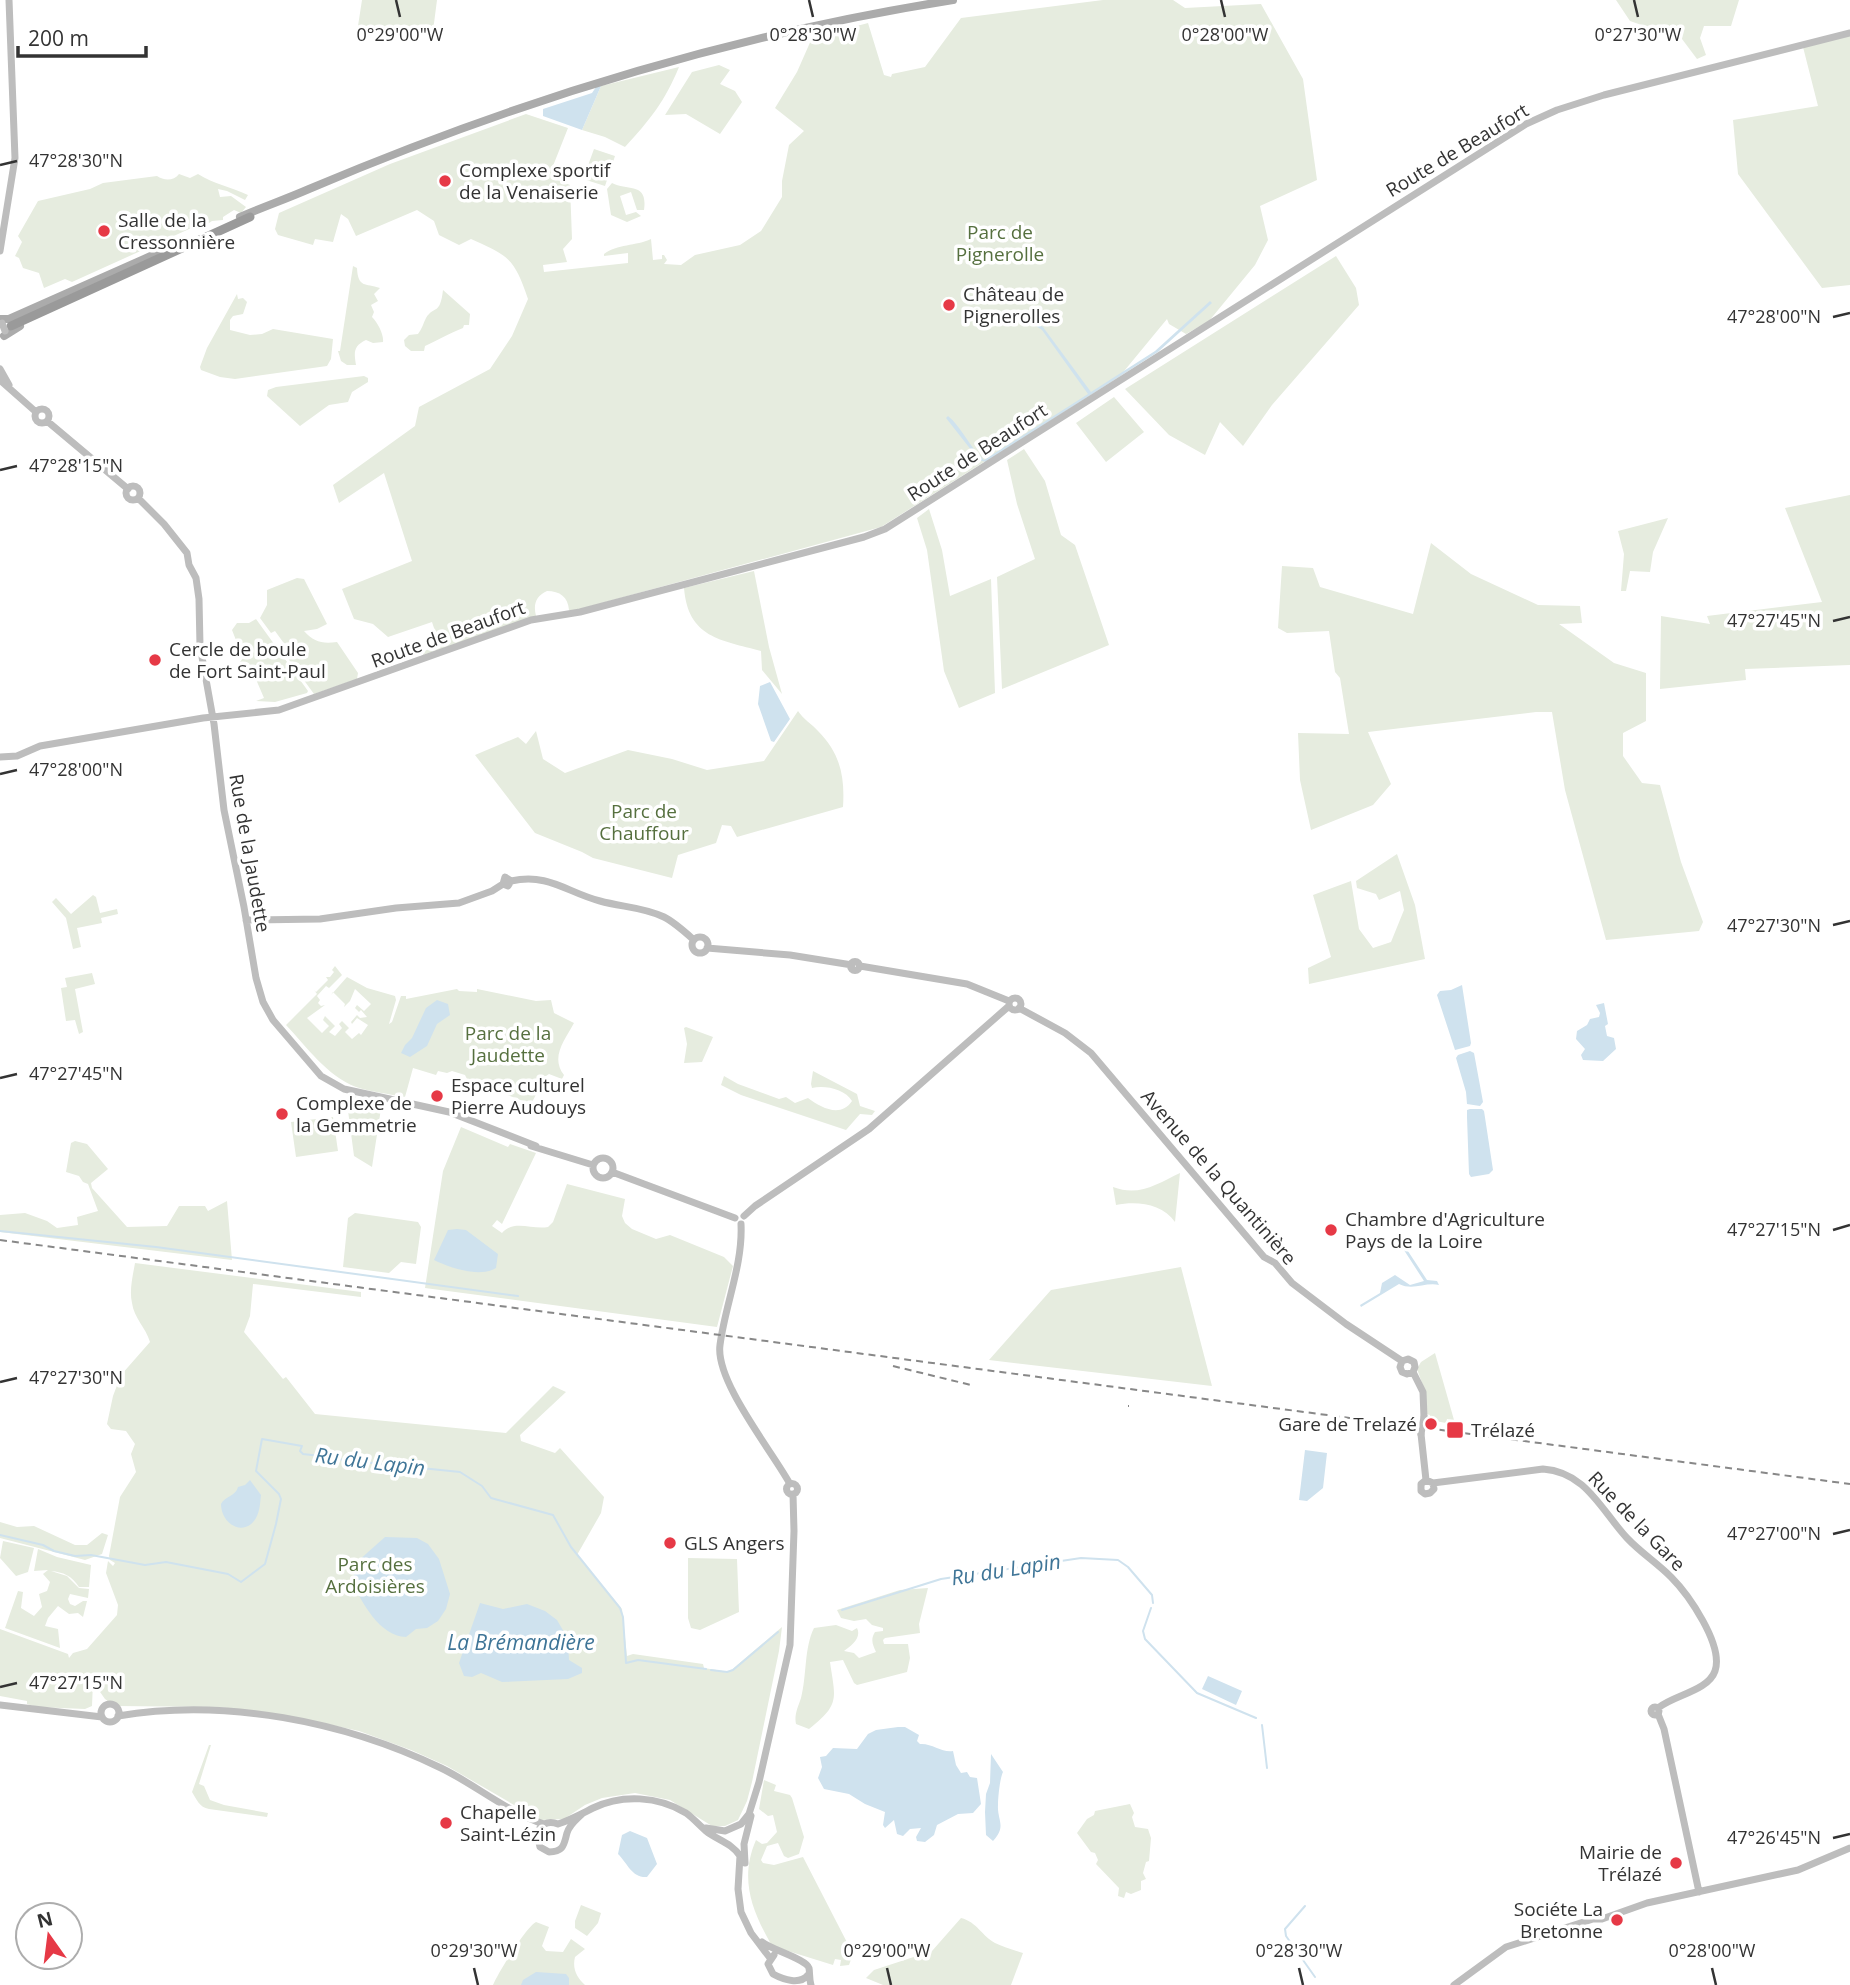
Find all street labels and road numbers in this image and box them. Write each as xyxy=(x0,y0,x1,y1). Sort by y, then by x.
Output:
street label: Route de Beaufort xyxy=(1381,97,1533,203)
street label: Route de Beaufort xyxy=(902,397,1052,507)
street label: Route de Beaufort xyxy=(367,594,529,674)
street label: Rue de la Jaudette xyxy=(223,772,277,934)
street label: Avenue de la Quantinière xyxy=(1136,1084,1302,1270)
street label: Rue de la Gare xyxy=(1583,1465,1691,1577)

